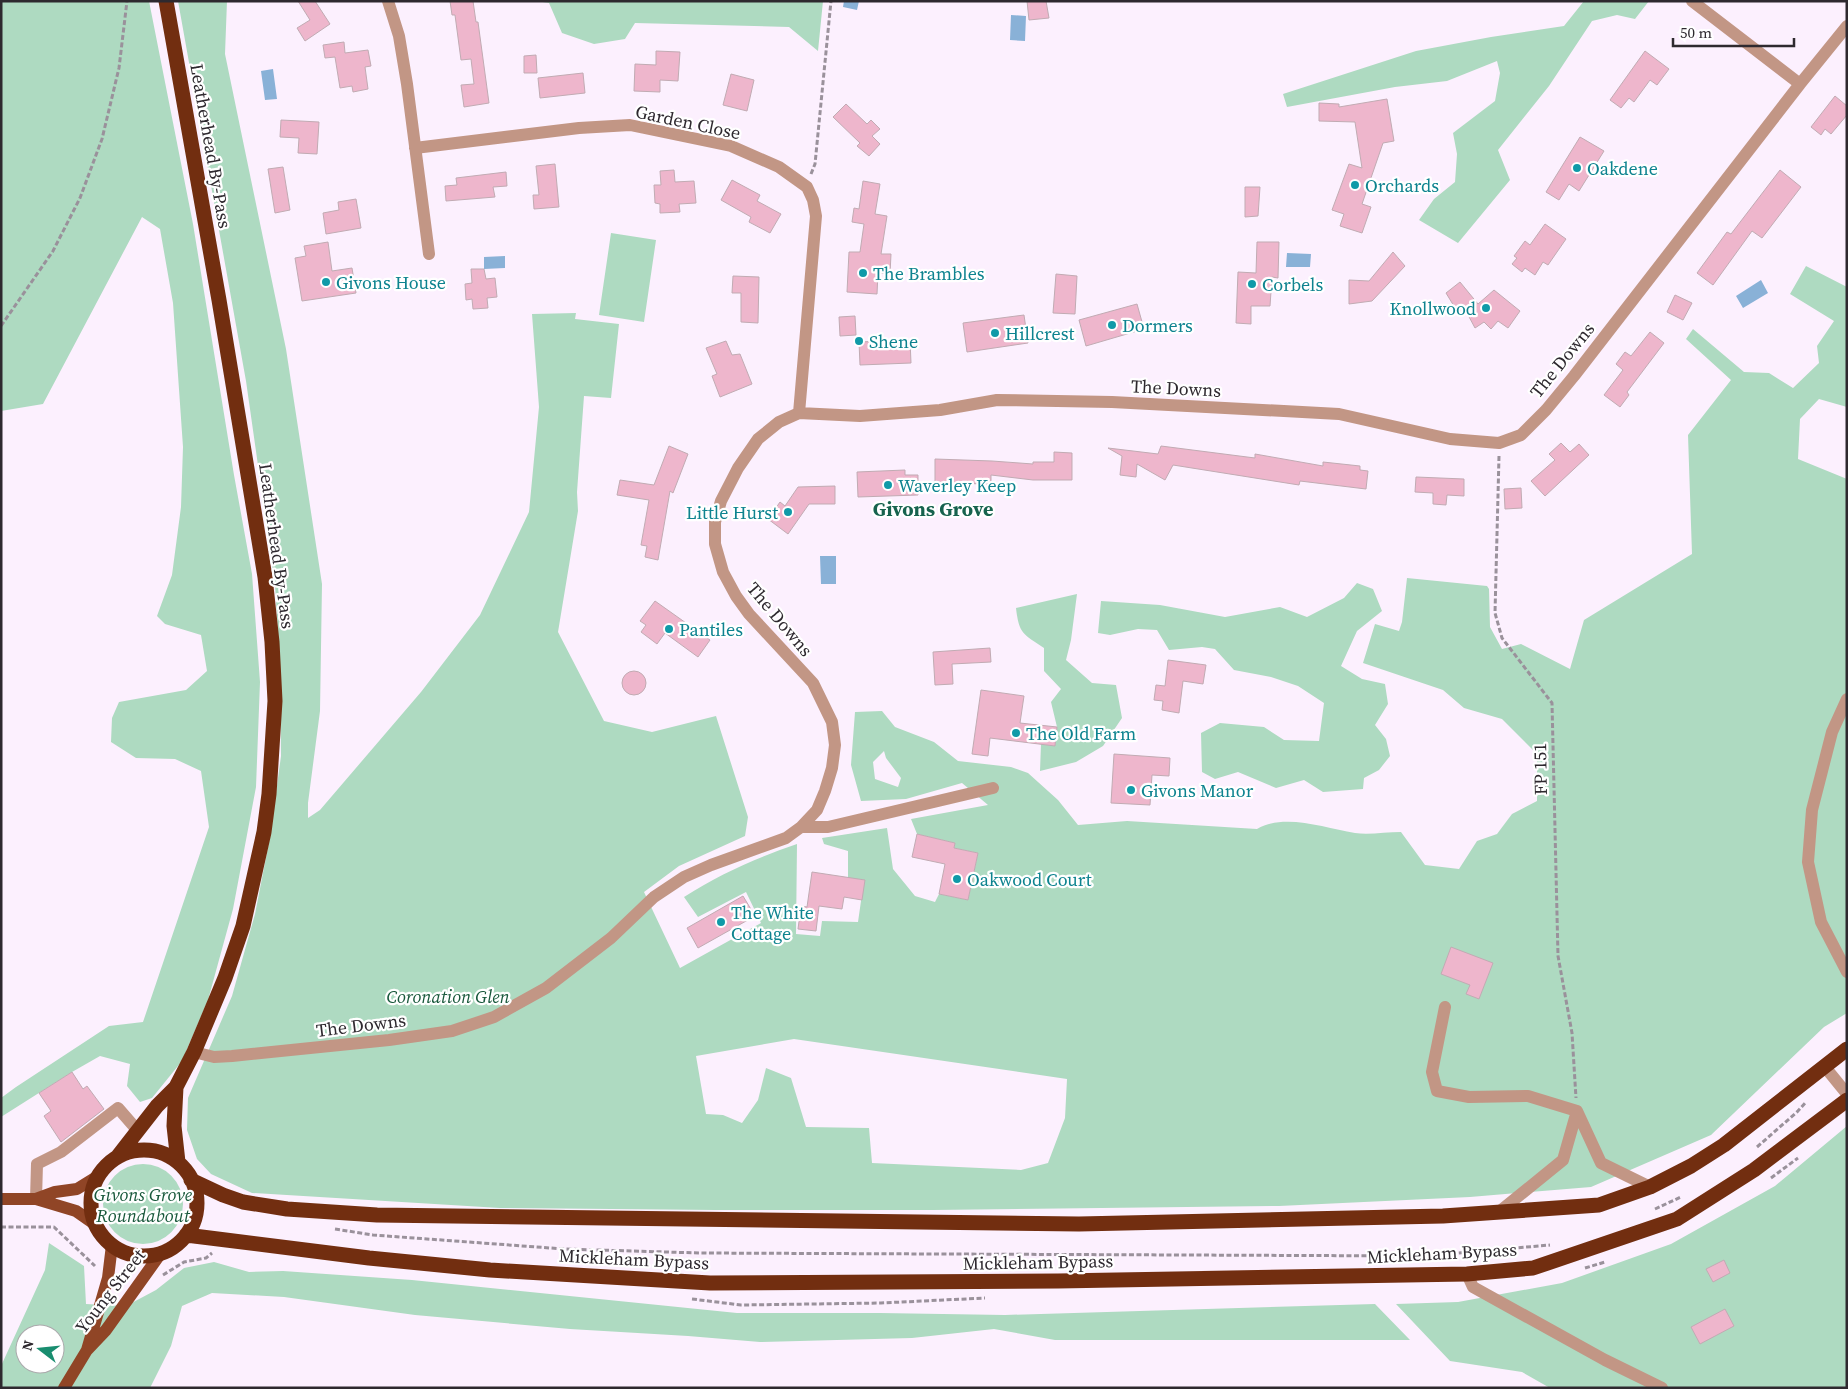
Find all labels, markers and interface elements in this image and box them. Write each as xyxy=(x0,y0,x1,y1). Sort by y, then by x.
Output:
scale bar xyxy=(1673,15,1794,47)
text: 50 m xyxy=(1680,22,1712,43)
street label: Leatherhead By-Pass xyxy=(184,62,238,230)
street label: Garden Close xyxy=(633,99,743,145)
place label: Oakdene xyxy=(1587,156,1658,181)
marker: Oakdene xyxy=(1571,162,1583,174)
place label: Orchards xyxy=(1365,173,1439,198)
marker: Orchards xyxy=(1349,179,1361,191)
place label: The Brambles xyxy=(873,261,985,286)
marker: The Brambles xyxy=(857,267,869,279)
place label: Givons House xyxy=(336,270,446,295)
place label: Corbels xyxy=(1262,272,1323,297)
marker: Givons House xyxy=(320,276,332,288)
marker: Corbels xyxy=(1246,278,1258,290)
place label: Knollwood xyxy=(1389,296,1476,321)
marker: Knollwood xyxy=(1480,302,1492,314)
place label: Dormers xyxy=(1122,313,1193,338)
street label: The Downs xyxy=(1524,317,1600,403)
marker: Dormers xyxy=(1106,319,1118,331)
place label: Hillcrest xyxy=(1005,321,1074,346)
marker: Hillcrest xyxy=(989,327,1001,339)
place label: Shene xyxy=(869,329,918,354)
marker: Shene xyxy=(853,335,865,347)
street label: The Downs xyxy=(1130,373,1222,403)
street label: Leatherhead By-Pass xyxy=(253,462,301,630)
place label: Waverley Keep xyxy=(898,473,1016,498)
marker: Waverley Keep xyxy=(882,479,894,491)
district label: Givons Grove xyxy=(873,495,993,523)
place label: Little Hurst xyxy=(686,500,778,525)
marker: Little Hurst xyxy=(782,506,794,518)
street label: The Downs xyxy=(741,576,819,662)
place label: Pantiles xyxy=(679,617,743,642)
marker: Pantiles xyxy=(663,623,675,635)
place label: The Old Farm xyxy=(1026,721,1136,746)
marker: The Old Farm xyxy=(1010,727,1022,739)
street label: FP 151 xyxy=(1527,743,1553,795)
place label: Givons Manor xyxy=(1141,778,1254,803)
marker: Givons Manor xyxy=(1125,784,1137,796)
place label: Oakwood Court xyxy=(967,867,1092,892)
marker: Oakwood Court xyxy=(951,873,963,885)
place label: The White Cottage xyxy=(731,900,814,946)
marker: The White Cottage xyxy=(715,916,727,928)
park label: Coronation Glen xyxy=(386,984,510,1009)
street label: The Downs xyxy=(315,1007,407,1043)
park label: Givons Grove Roundabout xyxy=(94,1182,193,1228)
street label: Mickleham Bypass xyxy=(1366,1237,1518,1269)
street label: Young Street xyxy=(69,1243,151,1338)
street label: Mickleham Bypass xyxy=(558,1243,710,1275)
street label: Mickleham Bypass xyxy=(963,1248,1114,1276)
north arrow xyxy=(15,1324,65,1374)
text: N xyxy=(16,1338,39,1353)

